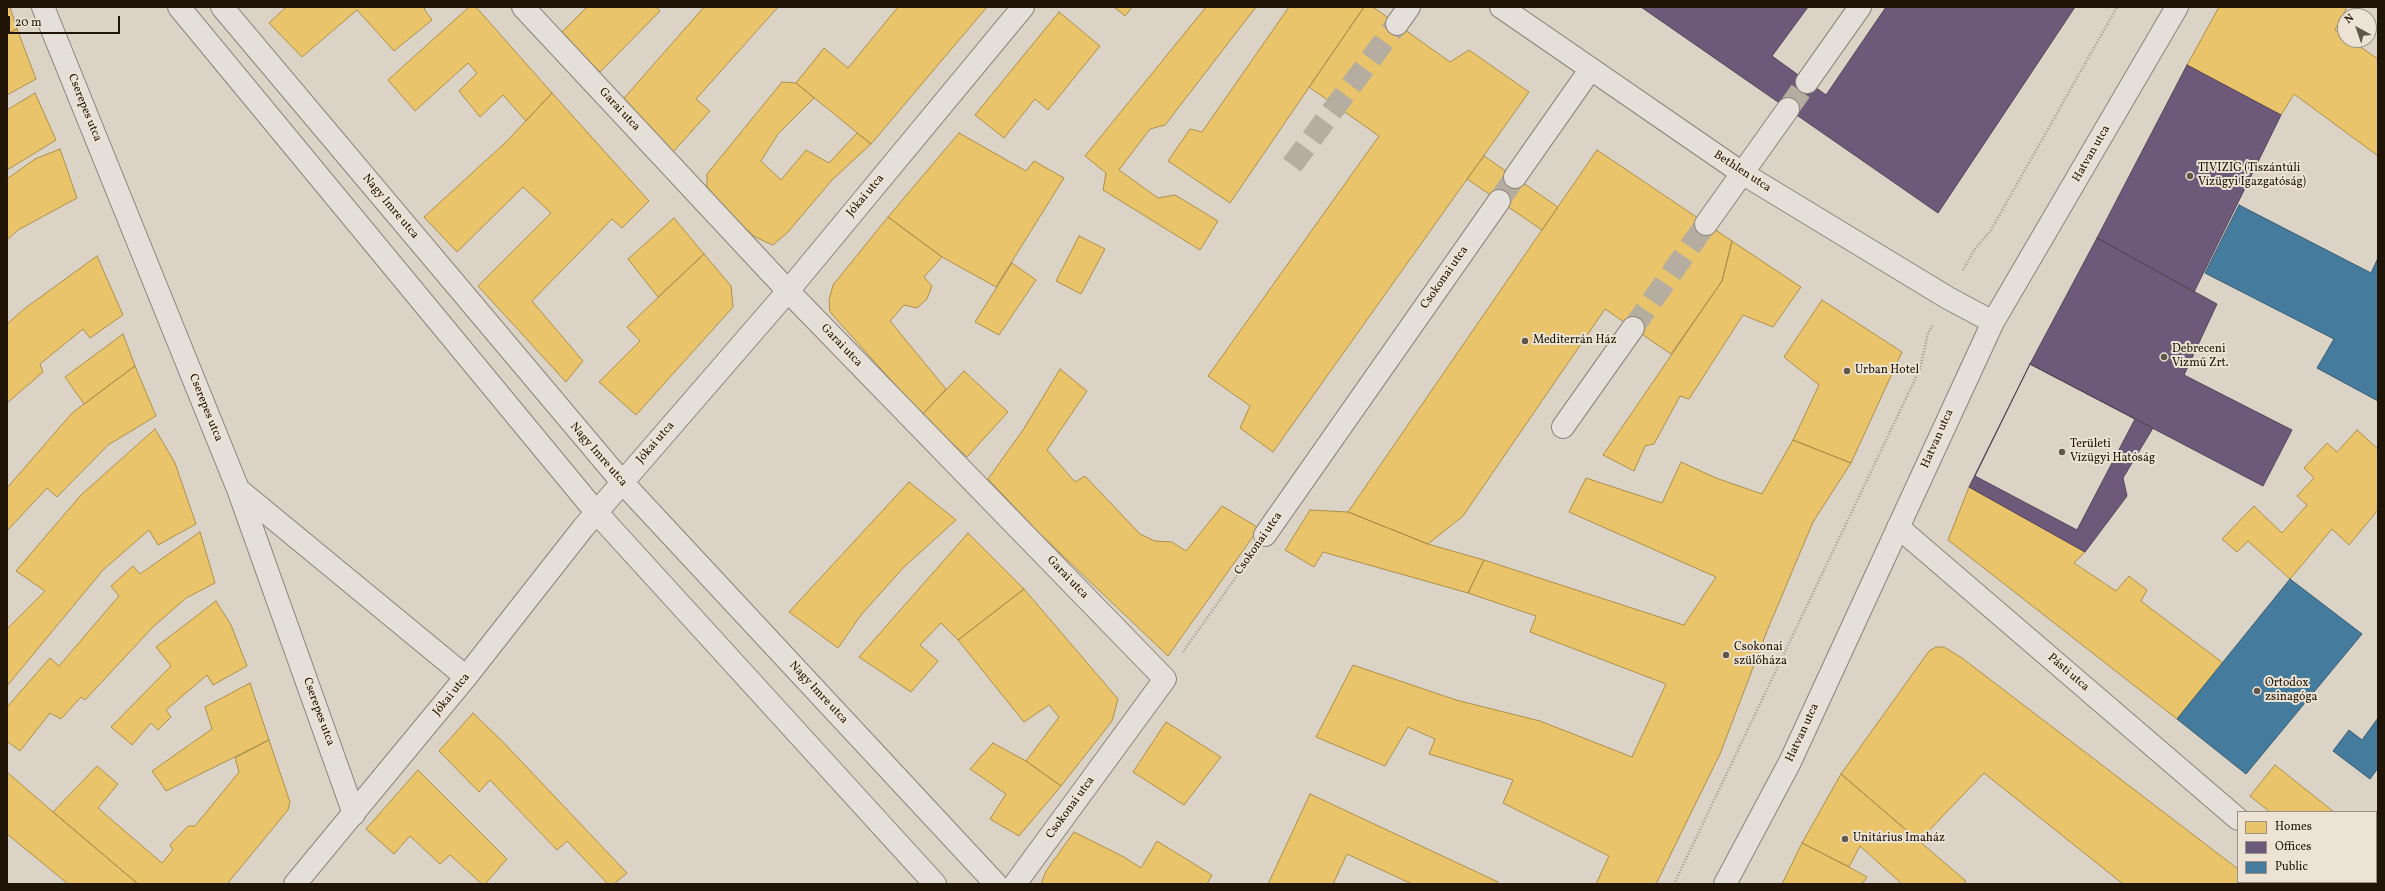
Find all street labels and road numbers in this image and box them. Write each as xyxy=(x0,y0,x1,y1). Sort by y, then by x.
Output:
street label: Cserepes utca xyxy=(64,72,104,144)
street label: Garai utca xyxy=(595,85,643,135)
street label: Hatvan utca xyxy=(2070,123,2114,185)
street label: Bethlen utca xyxy=(1711,148,1773,196)
street label: Nagy Imre utca xyxy=(359,172,421,242)
street label: Jókai utca xyxy=(844,172,888,220)
street label: Csokonai utca xyxy=(1418,244,1472,312)
street label: Garai utca xyxy=(817,322,865,370)
street label: Cserepes utca xyxy=(185,372,225,444)
street label: Hatvan utca xyxy=(1919,407,1957,471)
street label: Jókai utca xyxy=(634,419,678,467)
street label: Nagy Imre utca xyxy=(566,420,630,490)
street label: Csokonai utca xyxy=(1232,510,1286,578)
street label: Garai utca xyxy=(1043,554,1091,602)
street label: Pásti utca xyxy=(2044,651,2092,695)
street label: Nagy Imre utca xyxy=(785,659,851,727)
street label: Jókai utca xyxy=(430,671,474,719)
street label: Cserepes utca xyxy=(299,676,337,748)
street label: Hatvan utca xyxy=(1783,701,1823,765)
street label: Csokonai utca xyxy=(1044,774,1098,842)

